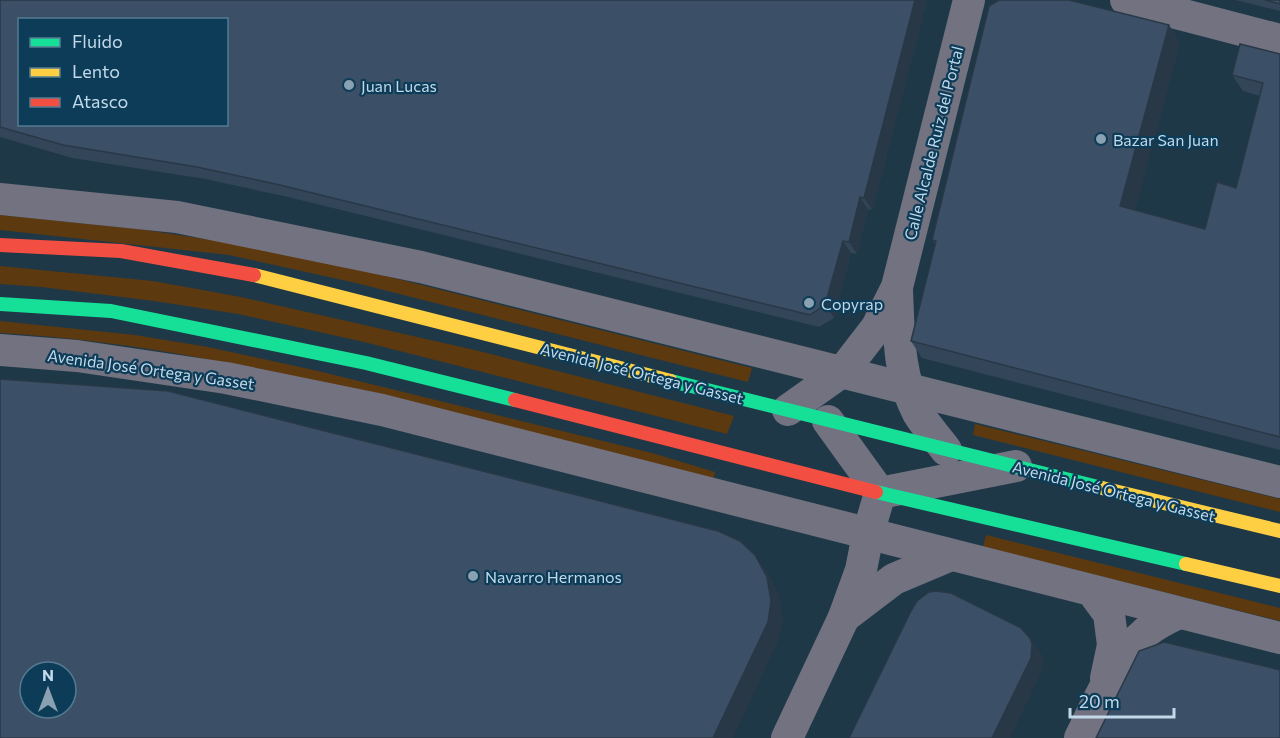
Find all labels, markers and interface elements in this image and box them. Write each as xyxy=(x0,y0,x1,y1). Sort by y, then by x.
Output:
legend xyxy=(18,18,228,126)
text: Fluido xyxy=(72,30,123,52)
street label: Calle Alcalde Ruiz del Portal xyxy=(900,44,966,242)
text: Lento xyxy=(72,60,120,82)
place label: Juan Lucas xyxy=(361,76,437,95)
marker: Juan Lucas xyxy=(342,78,356,92)
text: Atasco xyxy=(72,90,128,112)
place label: Bazar San Juan xyxy=(1113,130,1219,149)
marker: Bazar San Juan xyxy=(1094,132,1108,146)
place label: Copyrap xyxy=(821,294,883,313)
marker: Copyrap xyxy=(802,296,816,310)
street label: Avenida José Ortega y Gasset xyxy=(538,339,746,408)
street label: Avenida José Ortega y Gasset xyxy=(46,345,256,393)
street label: Avenida José Ortega y Gasset xyxy=(1010,457,1218,526)
place label: Navarro Hermanos xyxy=(485,567,622,586)
marker: Navarro Hermanos xyxy=(466,569,480,583)
north arrow xyxy=(18,660,78,720)
text: N xyxy=(42,665,54,684)
scale bar xyxy=(1070,681,1174,719)
text: 20 m xyxy=(1079,690,1120,712)

